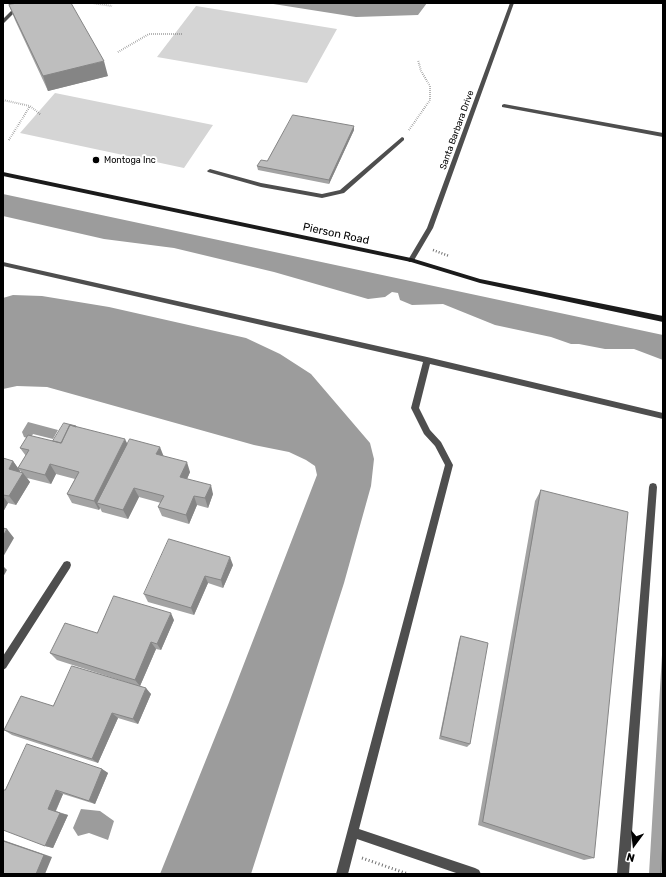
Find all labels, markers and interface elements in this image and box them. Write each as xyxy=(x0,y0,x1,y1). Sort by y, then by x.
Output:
street label: Santa Barbara Drive xyxy=(438,89,476,171)
marker: Montoga Inc xyxy=(91,155,101,165)
place label: Montoga Inc xyxy=(104,155,156,165)
street label: Pierson Road xyxy=(302,221,370,247)
north arrow xyxy=(614,825,654,865)
text: N xyxy=(625,850,636,864)

